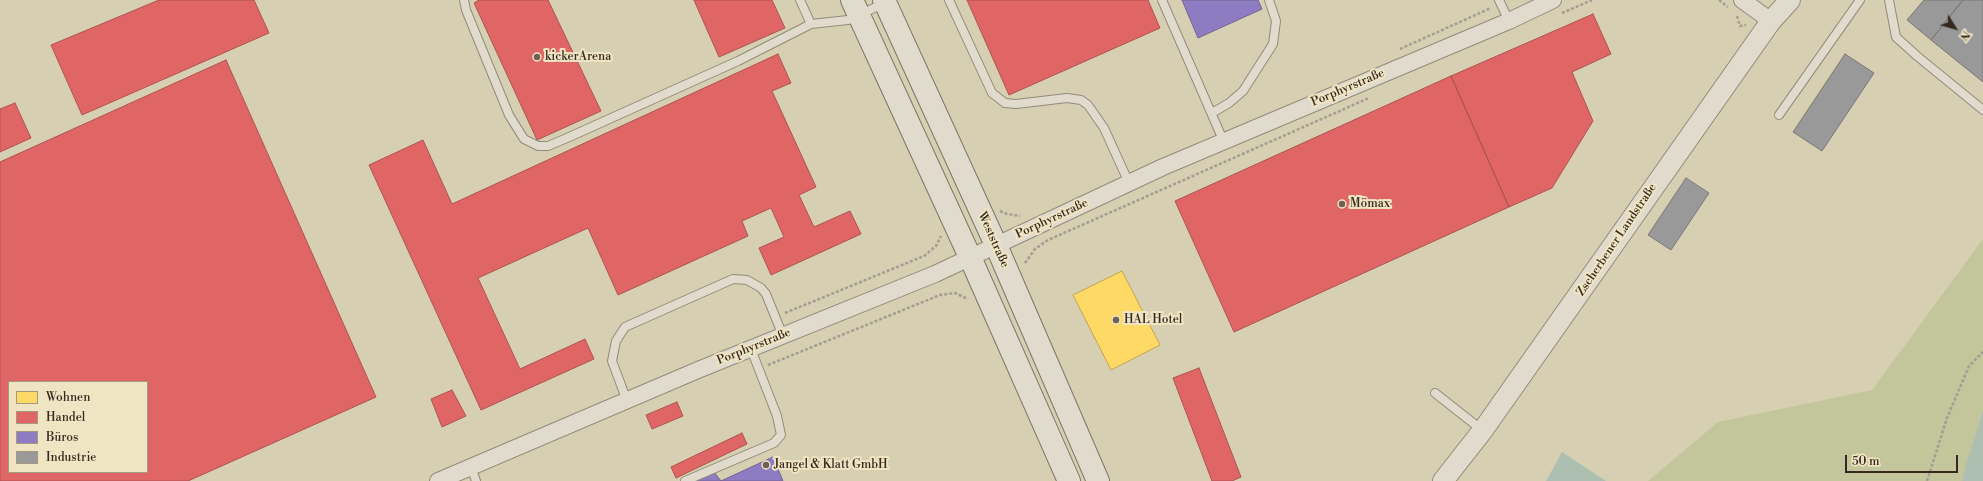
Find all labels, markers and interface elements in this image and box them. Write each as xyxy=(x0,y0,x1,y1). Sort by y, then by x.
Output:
north arrow xyxy=(1935,8,1975,48)
text: N xyxy=(1956,28,1973,43)
place label: kickerArena xyxy=(545,50,611,64)
marker: kickerArena xyxy=(532,52,542,62)
street label: Porphyrstraße xyxy=(1309,66,1387,110)
street label: Zscherbener Landstraße xyxy=(1574,181,1660,299)
street label: Porphyrstraße xyxy=(1013,196,1091,242)
place label: Mömax xyxy=(1350,197,1390,211)
marker: Mömax xyxy=(1337,199,1347,209)
street label: Weststraße xyxy=(974,210,1012,270)
place label: HAL Hotel xyxy=(1124,313,1182,327)
marker: HAL Hotel xyxy=(1111,315,1121,325)
street label: Porphyrstraße xyxy=(715,326,793,368)
legend xyxy=(8,381,148,473)
text: Wohnen xyxy=(46,390,90,405)
text: Handel xyxy=(46,410,85,425)
text: Büros xyxy=(46,430,78,445)
scale bar xyxy=(1847,447,1960,473)
text: Industrie xyxy=(46,450,96,465)
text: 50 m xyxy=(1852,454,1880,469)
place label: Jangel & Klatt GmbH xyxy=(774,458,888,472)
marker: Jangel & Klatt GmbH xyxy=(761,460,771,470)

